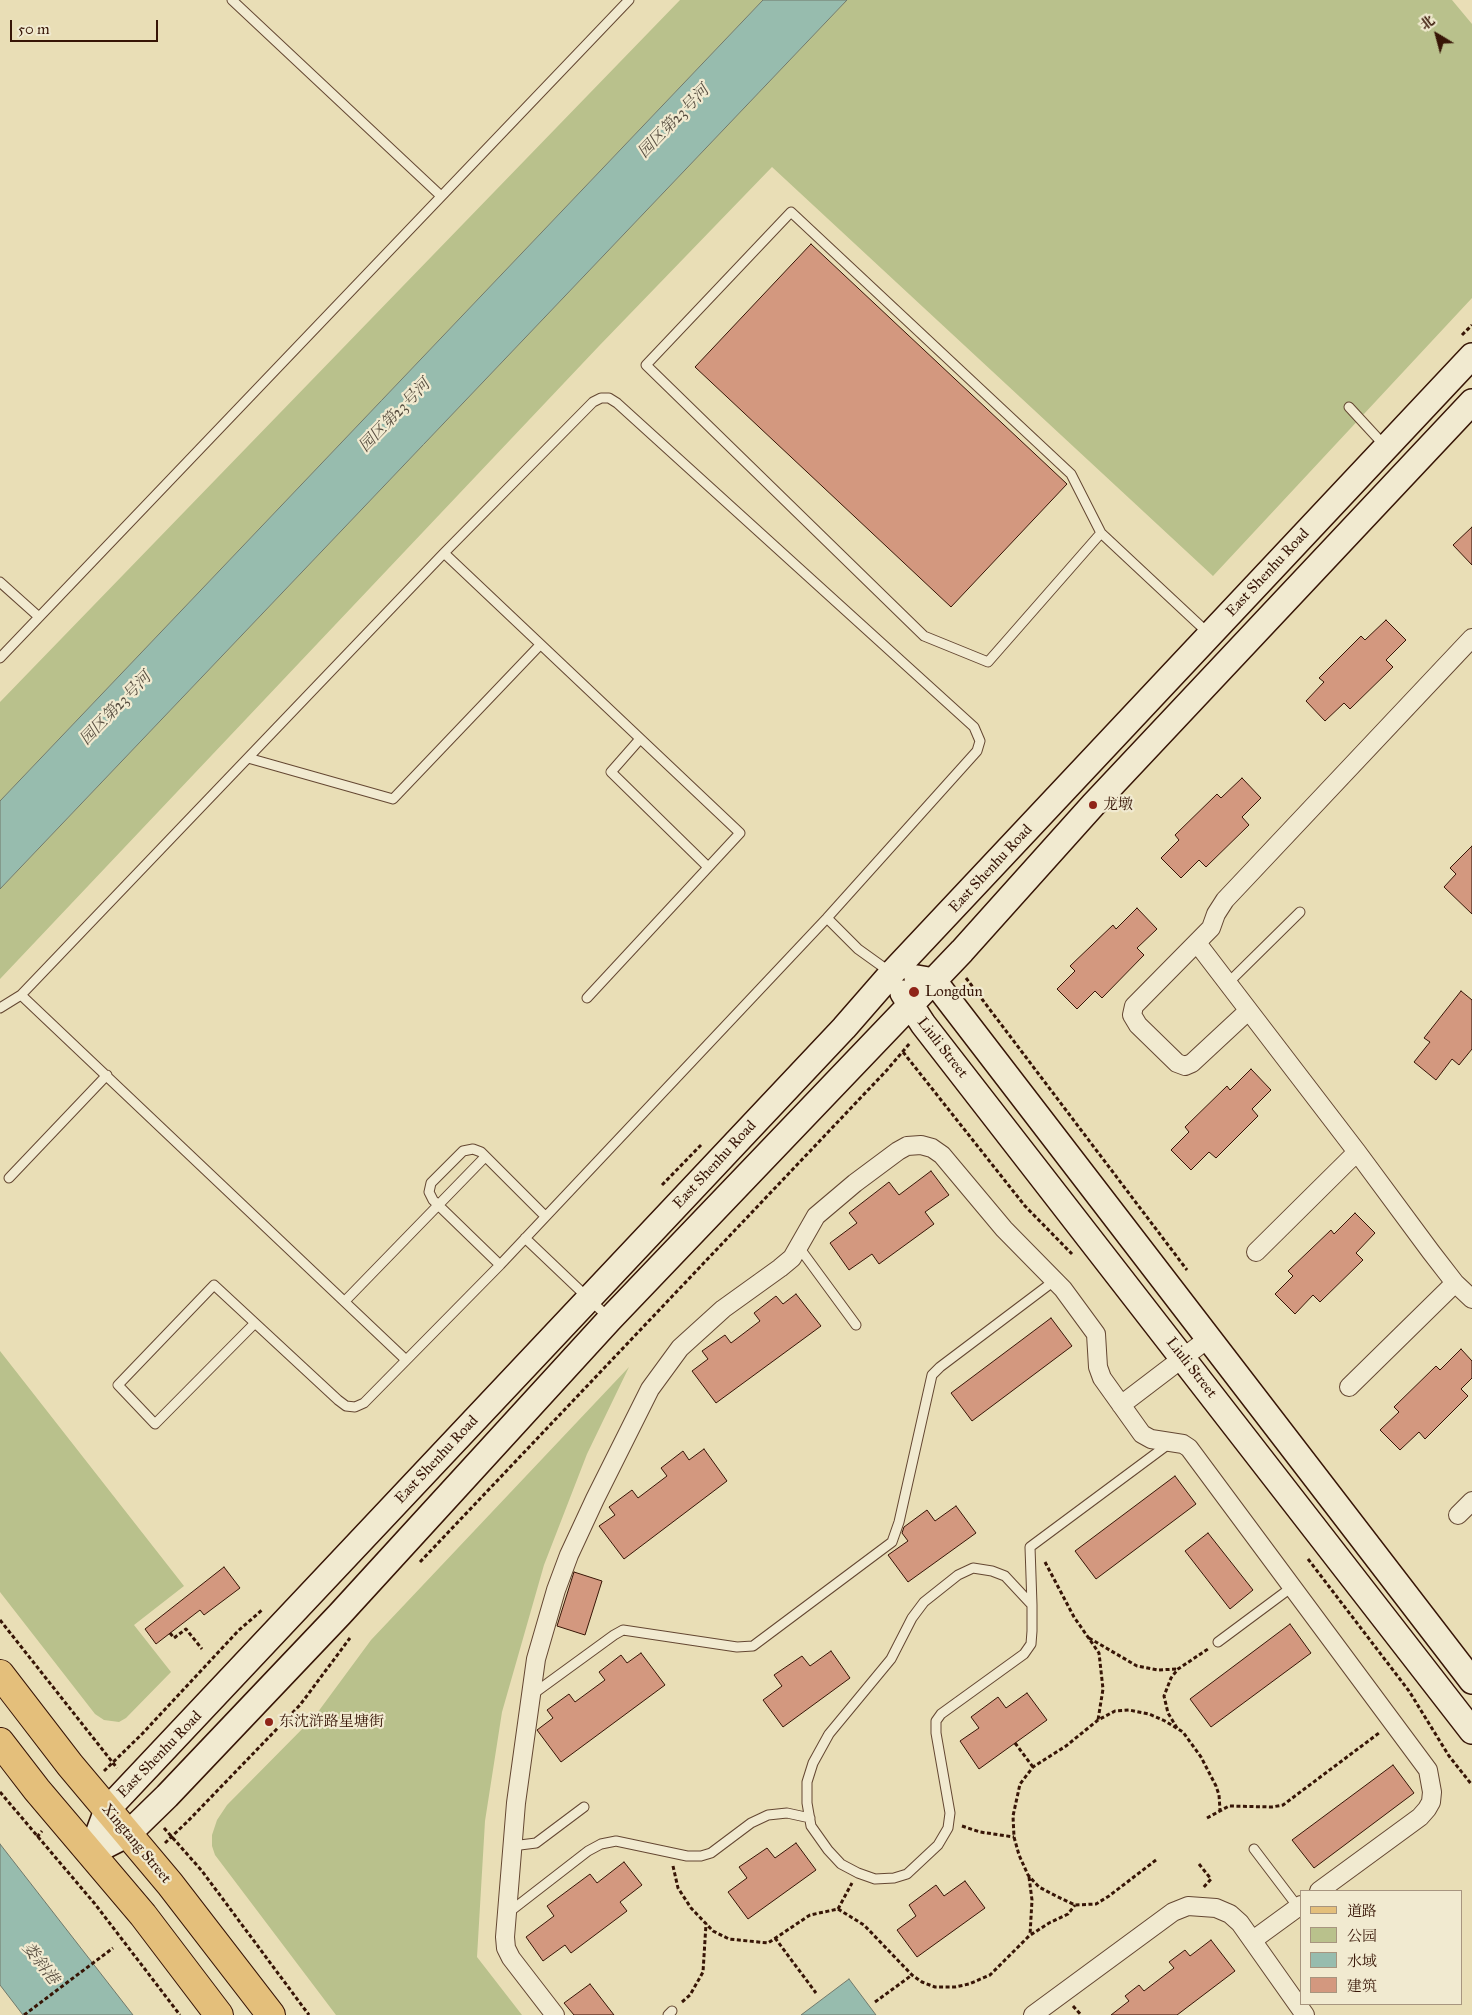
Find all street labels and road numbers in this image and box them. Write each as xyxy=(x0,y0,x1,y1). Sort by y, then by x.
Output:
street label: East Shenhu Road xyxy=(1223,525,1313,621)
street label: East Shenhu Road xyxy=(946,821,1036,917)
street label: Liuli Street xyxy=(913,1014,971,1082)
street label: East Shenhu Road xyxy=(670,1117,760,1213)
street label: Liuli Street xyxy=(1162,1334,1220,1402)
street label: East Shenhu Road xyxy=(392,1412,482,1508)
street label: East Shenhu Road xyxy=(114,1708,206,1802)
street label: Xingtang Street xyxy=(98,1801,174,1887)

